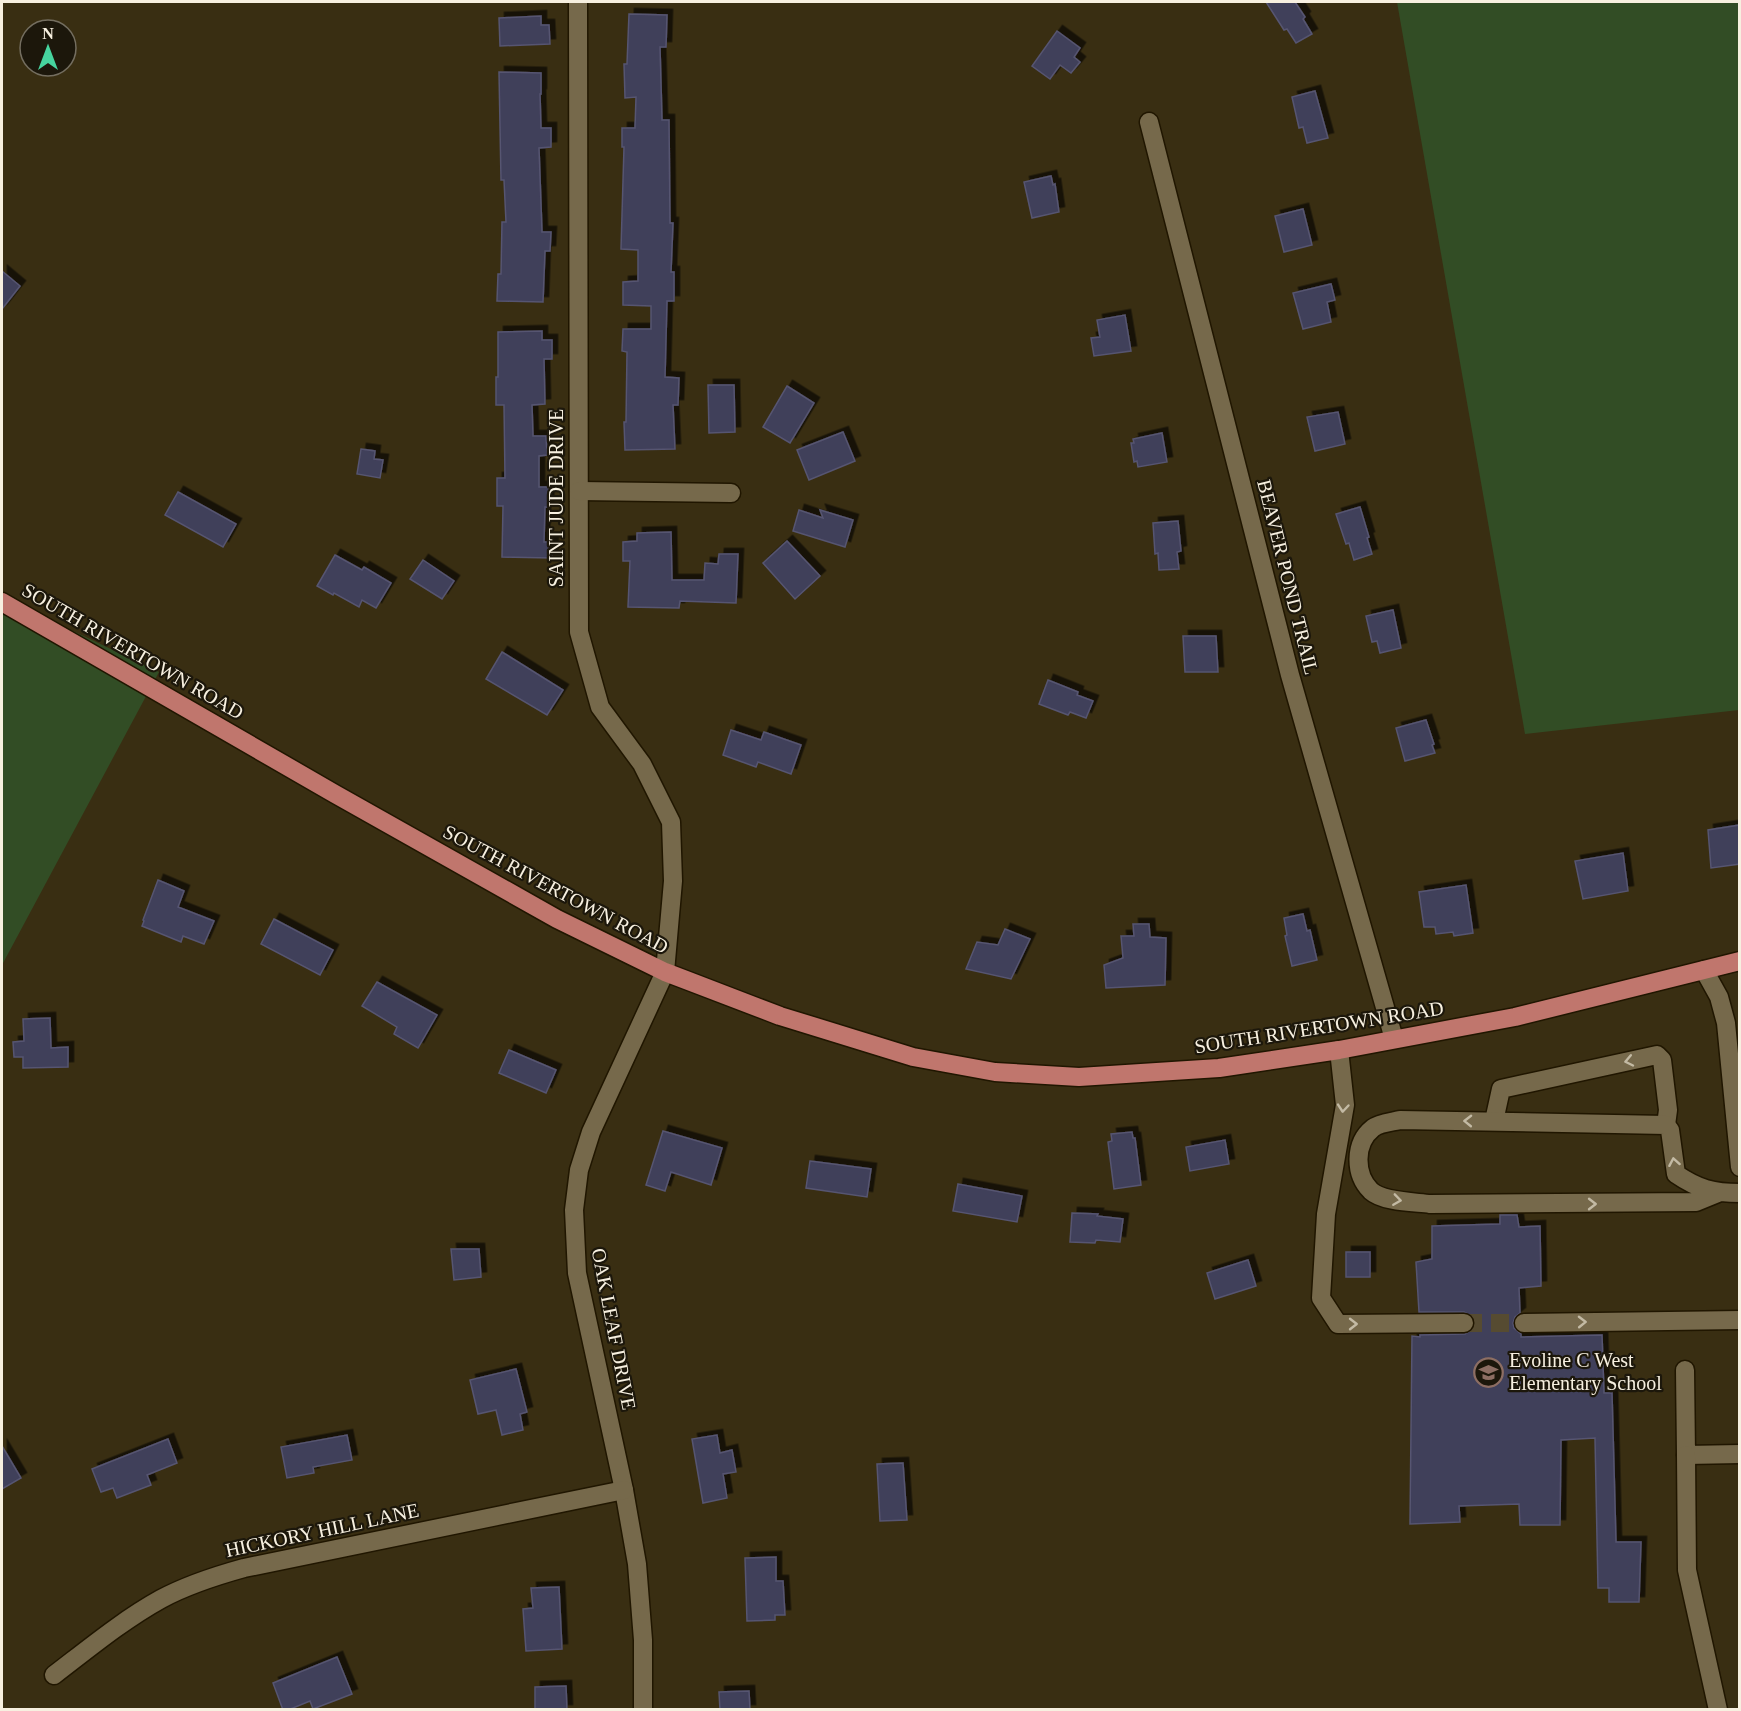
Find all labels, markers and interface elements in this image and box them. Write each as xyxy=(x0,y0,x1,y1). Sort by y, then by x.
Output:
north arrow xyxy=(18,18,78,78)
text: N xyxy=(42,25,54,42)
street label: SAINT JUDE DRIVE xyxy=(545,409,567,587)
street label: BEAVER POND TRAIL xyxy=(1253,477,1323,677)
street label: SOUTH RIVERTOWN ROAD xyxy=(18,579,248,723)
street label: SOUTH RIVERTOWN ROAD xyxy=(440,820,672,958)
street label: SOUTH RIVERTOWN ROAD xyxy=(1193,996,1445,1058)
one-way arrow xyxy=(1624,1054,1634,1067)
one-way arrow xyxy=(1337,1104,1350,1113)
one-way arrow xyxy=(1463,1114,1472,1127)
one-way arrow xyxy=(1669,1157,1681,1166)
one-way arrow xyxy=(1392,1193,1402,1205)
one-way arrow xyxy=(1587,1198,1596,1210)
street label: OAK LEAF DRIVE xyxy=(588,1246,640,1412)
one-way arrow xyxy=(1578,1316,1587,1328)
one-way arrow xyxy=(1348,1318,1357,1330)
place label: Evoline C West Elementary School xyxy=(1509,1349,1662,1395)
school or university icon: Evoline C West Elementary School xyxy=(1472,1356,1504,1388)
street label: HICKORY HILL LANE xyxy=(223,1499,421,1561)

